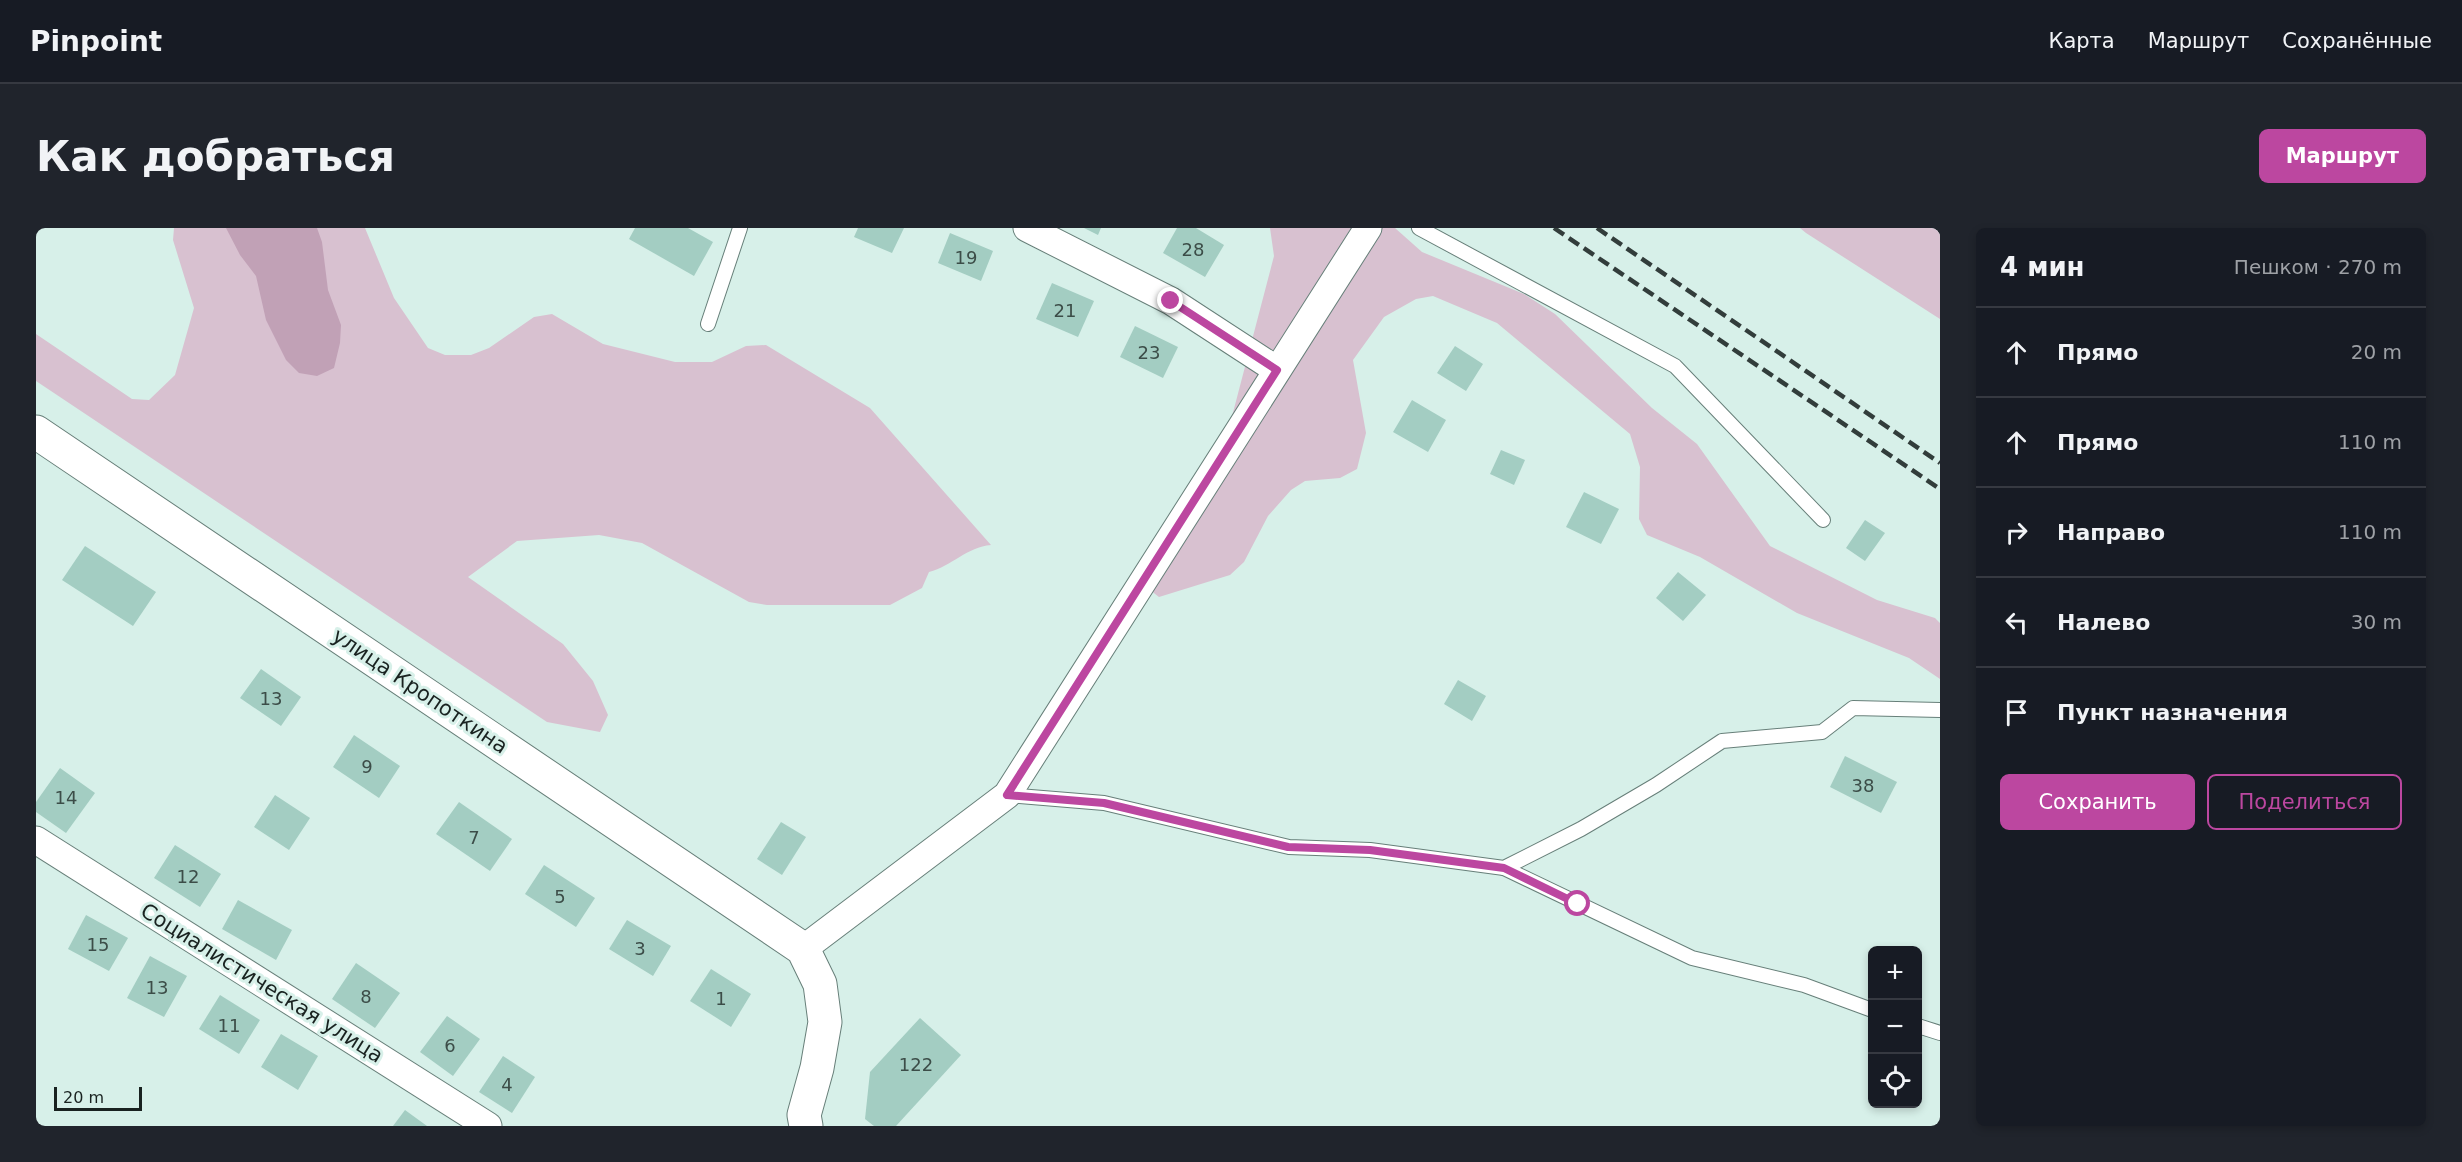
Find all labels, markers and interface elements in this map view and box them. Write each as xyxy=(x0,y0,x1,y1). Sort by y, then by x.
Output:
text: Pinpoint xyxy=(30,25,162,58)
text: Карта xyxy=(2049,29,2115,53)
text: Маршрут xyxy=(2148,29,2249,53)
text: Сохранённые xyxy=(2282,29,2432,53)
button: Маршрут xyxy=(2259,129,2426,183)
text: Как добраться xyxy=(36,132,395,181)
house number: 28 xyxy=(1182,239,1204,260)
house number: 19 xyxy=(955,247,977,268)
text: 4 мин xyxy=(2000,252,2085,282)
text: Пешком · 270 m xyxy=(2234,255,2402,279)
route end xyxy=(1157,287,1183,313)
house number: 21 xyxy=(1054,300,1076,321)
icon: ahead xyxy=(2000,336,2033,369)
text: Прямо xyxy=(2057,340,2138,365)
text: 20 m xyxy=(2351,340,2402,364)
house number: 23 xyxy=(1138,342,1160,363)
icon: ahead xyxy=(2000,426,2033,459)
text: Прямо xyxy=(2057,430,2138,455)
text: 110 m xyxy=(2338,430,2402,454)
icon: right xyxy=(2000,516,2033,549)
text: Направо xyxy=(2057,520,2165,545)
text: 110 m xyxy=(2338,520,2402,544)
icon: left xyxy=(2000,606,2033,639)
text: Налево xyxy=(2057,610,2150,635)
text: 30 m xyxy=(2351,610,2402,634)
street label: улица Кропоткина xyxy=(328,623,512,759)
house number: 13 xyxy=(260,688,282,709)
icon: arrive xyxy=(2000,696,2033,729)
text: Пункт назначения xyxy=(2057,700,2288,725)
house number: 9 xyxy=(361,756,373,777)
button: Сохранить xyxy=(2000,774,2195,830)
button: Поделиться xyxy=(2207,774,2402,830)
house number: 38 xyxy=(1852,775,1874,796)
house number: 14 xyxy=(55,787,77,808)
house number: 7 xyxy=(468,827,480,848)
house number: 12 xyxy=(177,866,199,887)
house number: 5 xyxy=(554,886,566,907)
route start xyxy=(1564,890,1590,916)
street label: Социалистическая улица xyxy=(136,898,388,1068)
house number: 15 xyxy=(87,934,109,955)
house number: 3 xyxy=(634,938,646,959)
map controls xyxy=(1868,946,1922,1108)
button: + xyxy=(1868,946,1922,1000)
house number: 13 xyxy=(146,977,168,998)
house number: 8 xyxy=(360,986,372,1007)
house number: 1 xyxy=(715,988,727,1009)
button: − xyxy=(1868,1000,1922,1054)
house number: 11 xyxy=(218,1015,240,1036)
house number: 6 xyxy=(444,1035,456,1056)
house number: 122 xyxy=(899,1054,933,1075)
button: locate xyxy=(1868,1054,1922,1108)
house number: 4 xyxy=(501,1074,513,1095)
scale bar xyxy=(54,1084,142,1112)
text: 20 m xyxy=(63,1088,104,1107)

